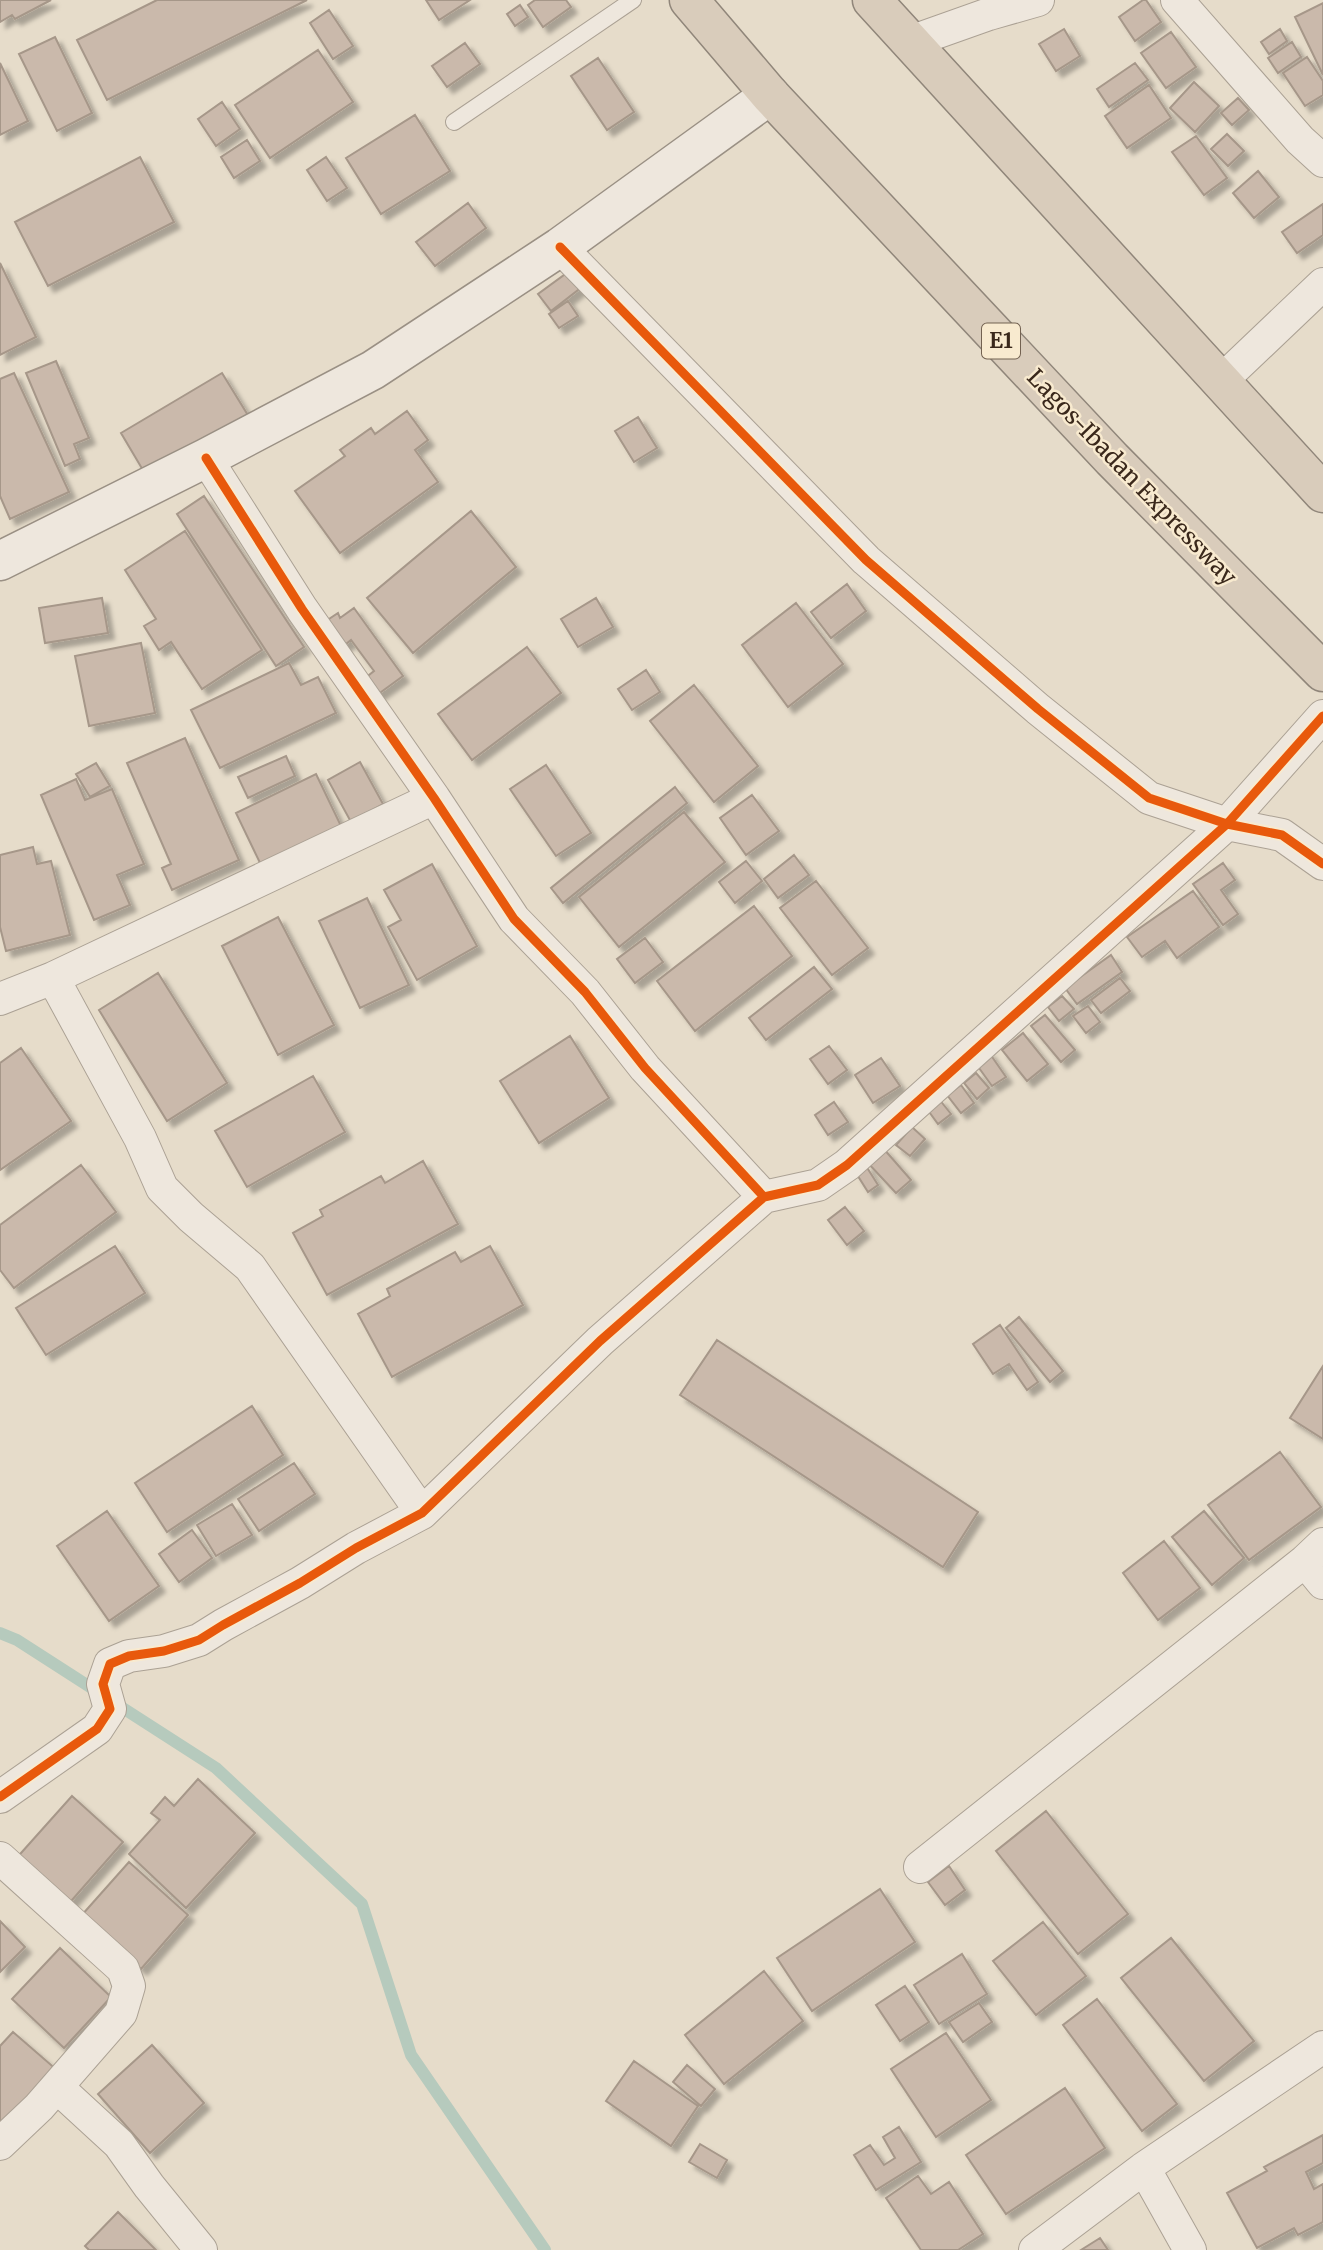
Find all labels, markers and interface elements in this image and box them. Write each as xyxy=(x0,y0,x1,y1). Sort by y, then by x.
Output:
road number: E1 xyxy=(982,324,1020,358)
street label: Lagos-Ibadan Expressway xyxy=(1022,363,1244,591)

